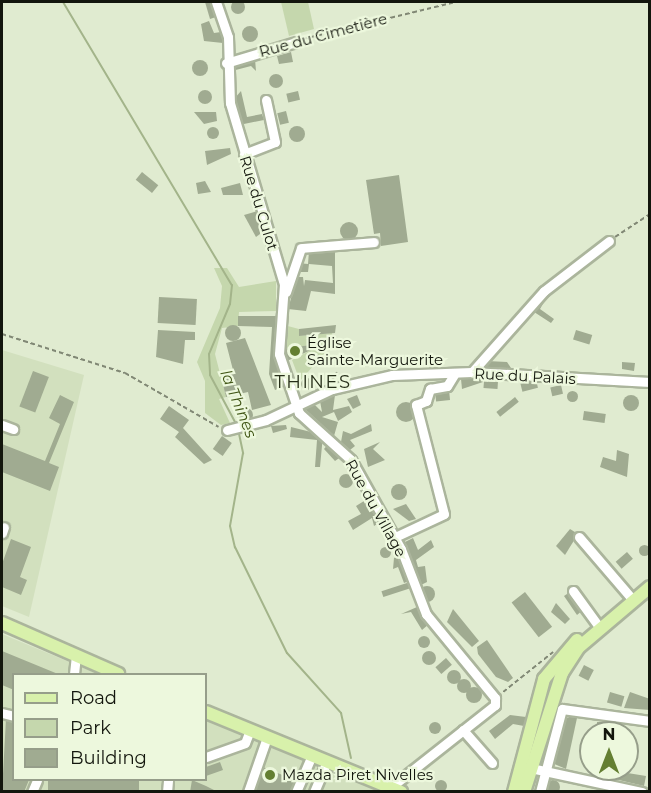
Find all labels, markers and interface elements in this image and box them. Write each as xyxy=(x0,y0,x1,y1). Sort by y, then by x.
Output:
street label: Rue du Cimetière xyxy=(257,9,389,61)
street label: Rue du Culot xyxy=(236,153,282,253)
place label: Église Sainte-Marguerite xyxy=(307,333,443,368)
marker: Église Sainte-Marguerite xyxy=(288,344,302,358)
street label: Rue du Palais xyxy=(474,364,576,388)
water label: la Thines xyxy=(216,367,260,441)
district label: THINES xyxy=(274,371,352,393)
street label: Rue du Village xyxy=(342,456,410,560)
legend xyxy=(12,673,207,781)
text: Road xyxy=(70,687,117,709)
text: Park xyxy=(70,717,111,739)
north arrow xyxy=(579,721,639,781)
text: N xyxy=(603,725,615,744)
text: Building xyxy=(70,747,147,769)
place label: Mazda Piret Nivelles xyxy=(282,766,433,784)
marker: Mazda Piret Nivelles xyxy=(263,768,277,782)

